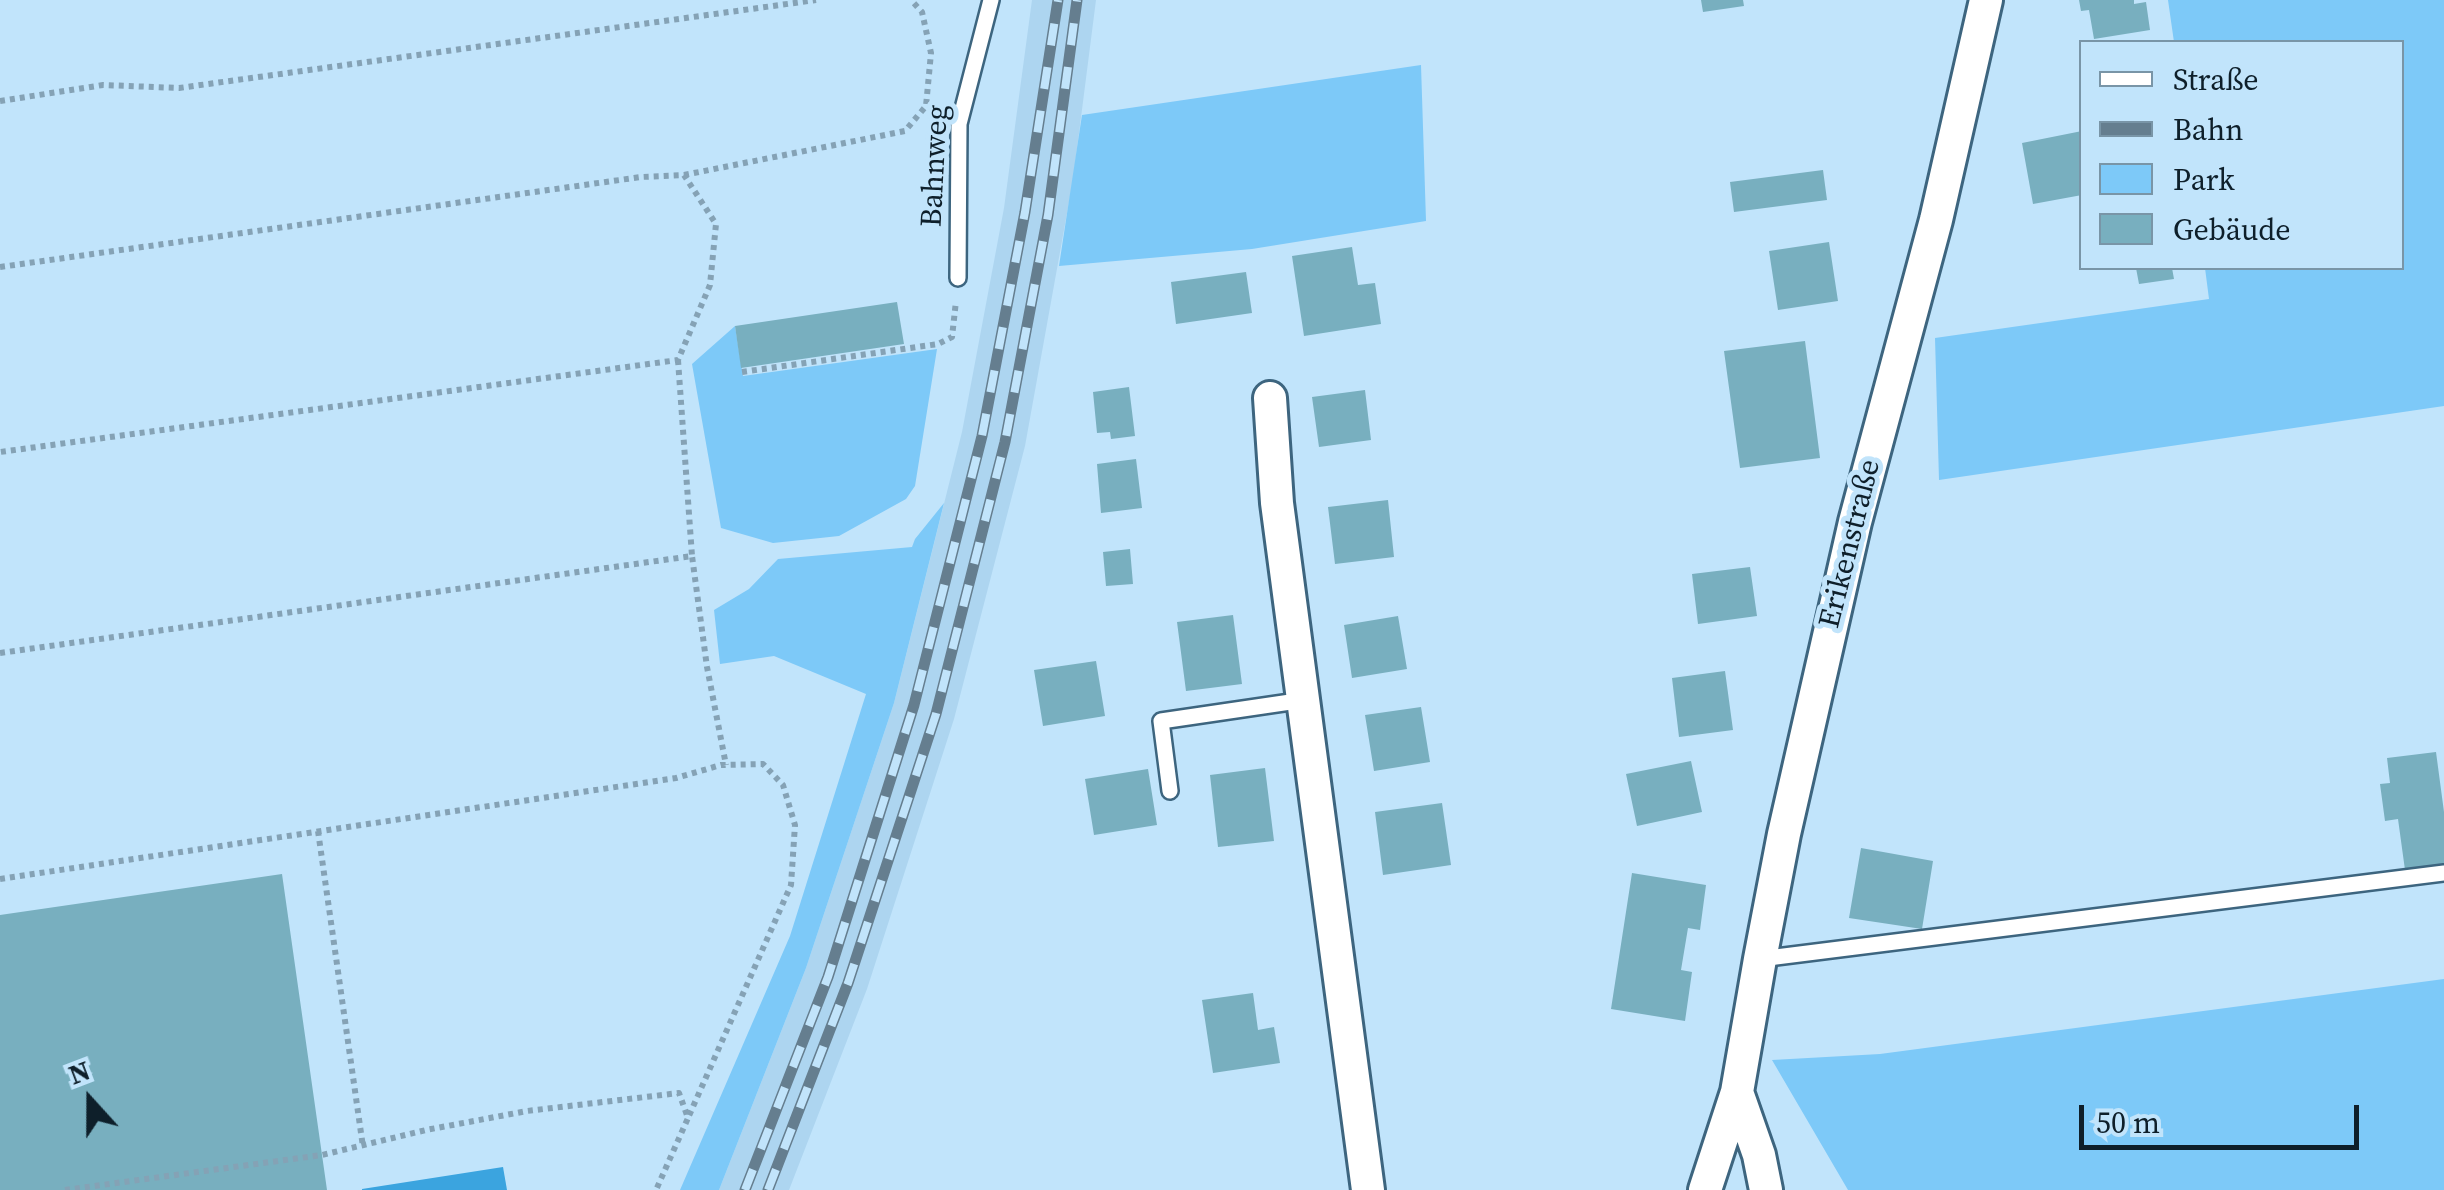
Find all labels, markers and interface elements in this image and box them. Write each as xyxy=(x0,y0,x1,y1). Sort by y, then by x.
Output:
legend xyxy=(2079,40,2404,270)
text: Straße xyxy=(2173,59,2259,100)
street label: Bahnweg xyxy=(915,104,957,228)
text: Bahn xyxy=(2173,109,2243,150)
text: Park xyxy=(2173,159,2235,200)
text: Gebäude xyxy=(2173,209,2291,250)
street label: Erikenstraße xyxy=(1813,456,1889,632)
north arrow xyxy=(40,1050,140,1150)
text: N xyxy=(63,1051,96,1093)
scale bar xyxy=(2084,1085,2364,1147)
text: 50 m xyxy=(2096,1102,2160,1143)

